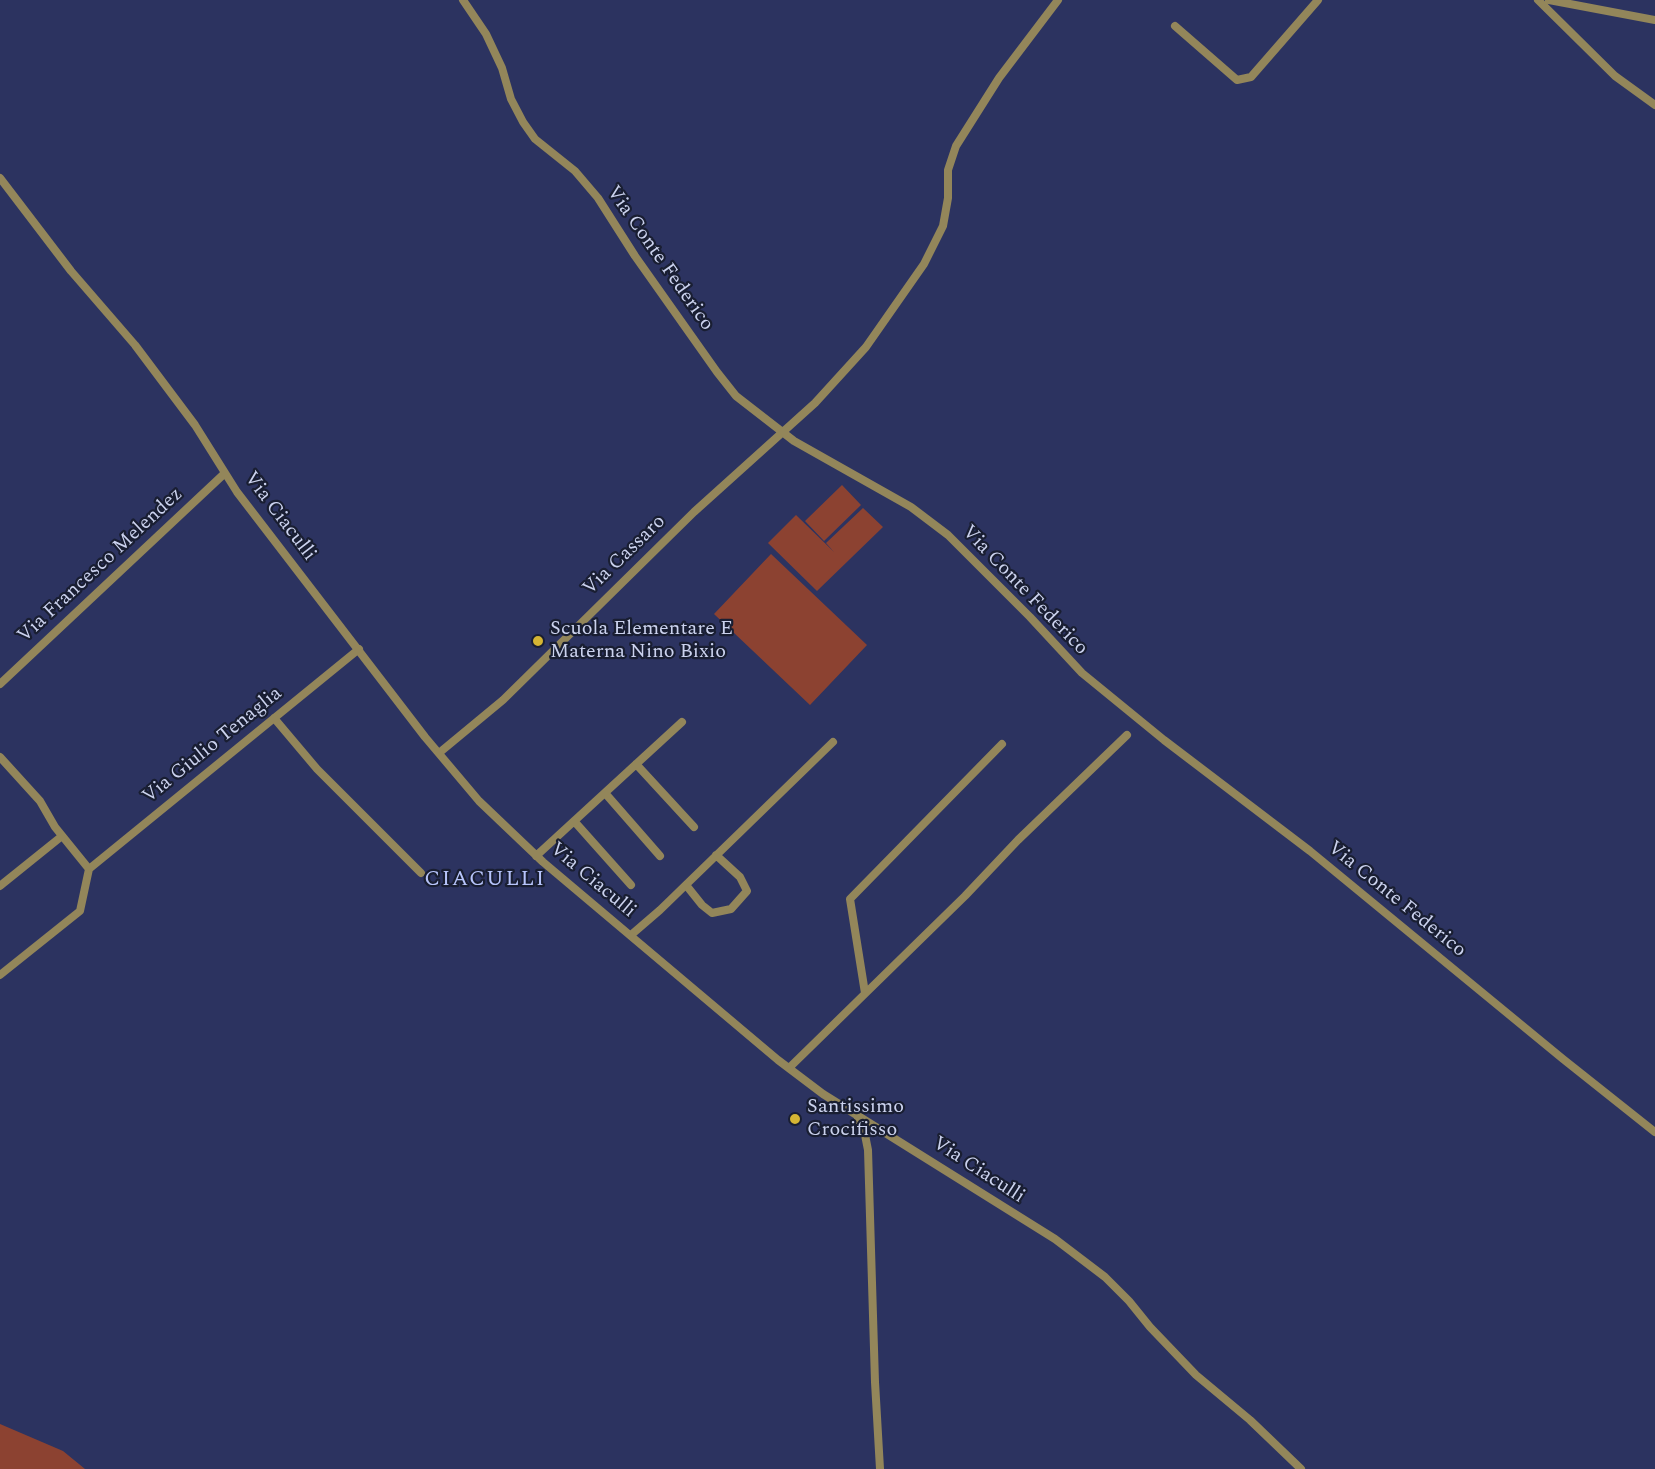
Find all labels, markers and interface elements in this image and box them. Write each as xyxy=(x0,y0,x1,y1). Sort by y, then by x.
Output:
street label: Via Conte Federico xyxy=(600,182,718,336)
street label: Via Ciaculli xyxy=(238,468,320,566)
street label: Via Francesco Melendez xyxy=(13,483,189,649)
street label: Via Cassaro xyxy=(579,511,671,601)
street label: Via Conte Federico xyxy=(956,521,1092,661)
place label: Scuola Elementare E Materna Nino Bixio xyxy=(550,618,733,665)
marker: Scuola Elementare E Materna Nino Bixio xyxy=(531,634,545,648)
street label: Via Giulio Tenaglia xyxy=(138,682,288,810)
street label: Via Conte Federico xyxy=(1322,837,1470,963)
street label: Via Ciaculli xyxy=(544,838,640,924)
district label: CIACULLI xyxy=(424,868,546,894)
place label: Santissimo Crocifisso xyxy=(807,1096,904,1143)
marker: Santissimo Crocifisso xyxy=(788,1112,802,1126)
street label: Via Ciaculli xyxy=(927,1132,1029,1210)

